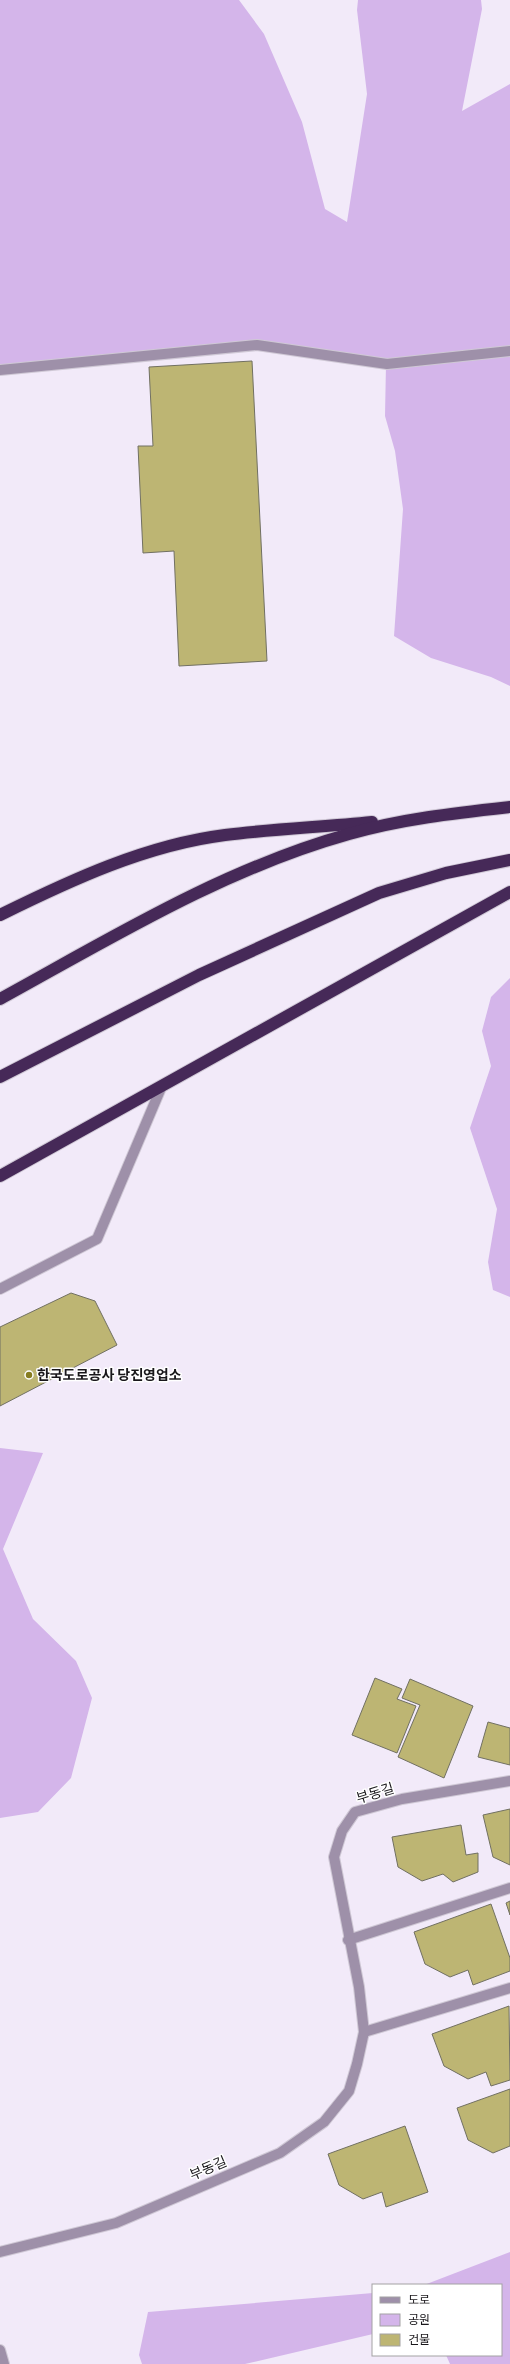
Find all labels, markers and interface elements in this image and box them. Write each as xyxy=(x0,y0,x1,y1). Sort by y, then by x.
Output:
place label: 한국도로공사 당진영업소 xyxy=(37,1365,182,1385)
marker: 한국도로공사 당진영업소 xyxy=(24,1370,34,1380)
street label: 부동길 xyxy=(354,1778,396,1808)
street label: 부동길 xyxy=(186,2151,230,2185)
legend xyxy=(372,2284,502,2356)
text: 도로 xyxy=(408,2291,430,2308)
text: 공원 xyxy=(408,2311,430,2328)
text: 건물 xyxy=(408,2331,430,2348)

